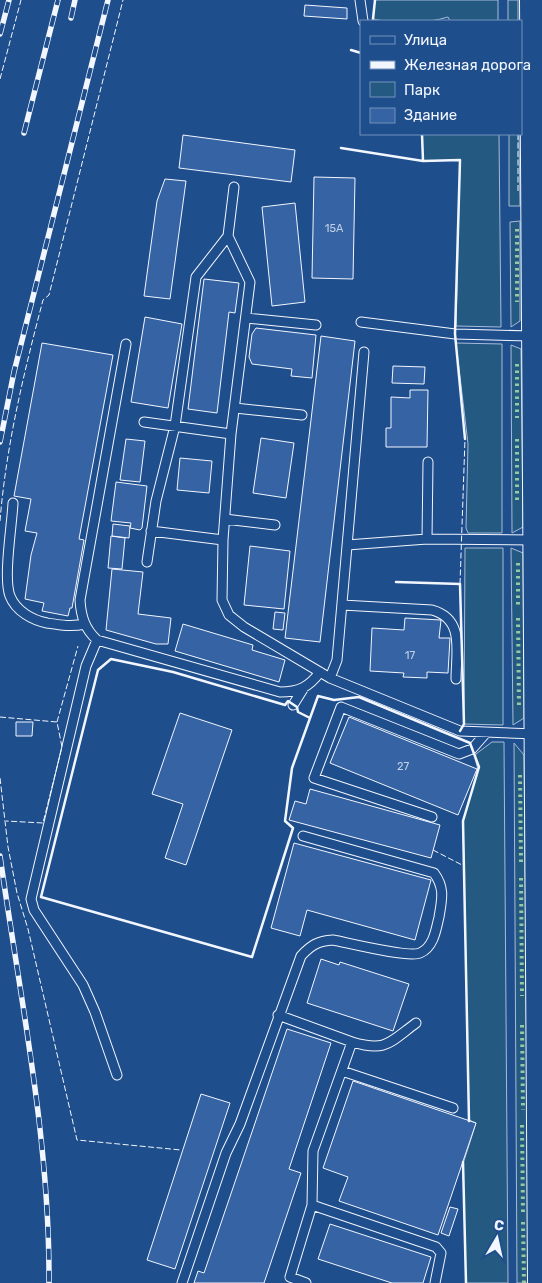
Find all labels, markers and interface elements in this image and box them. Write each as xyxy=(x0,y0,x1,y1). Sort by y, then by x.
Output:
legend xyxy=(360,20,522,135)
text: Улица xyxy=(404,31,447,49)
text: Железная дорога xyxy=(404,56,531,74)
text: Парк xyxy=(404,81,440,99)
text: Здание xyxy=(404,106,457,124)
house number: 15А xyxy=(325,222,344,235)
house number: 17 xyxy=(405,649,416,662)
house number: 27 xyxy=(397,760,409,773)
north arrow xyxy=(472,1213,522,1263)
text: С xyxy=(493,1216,505,1235)

